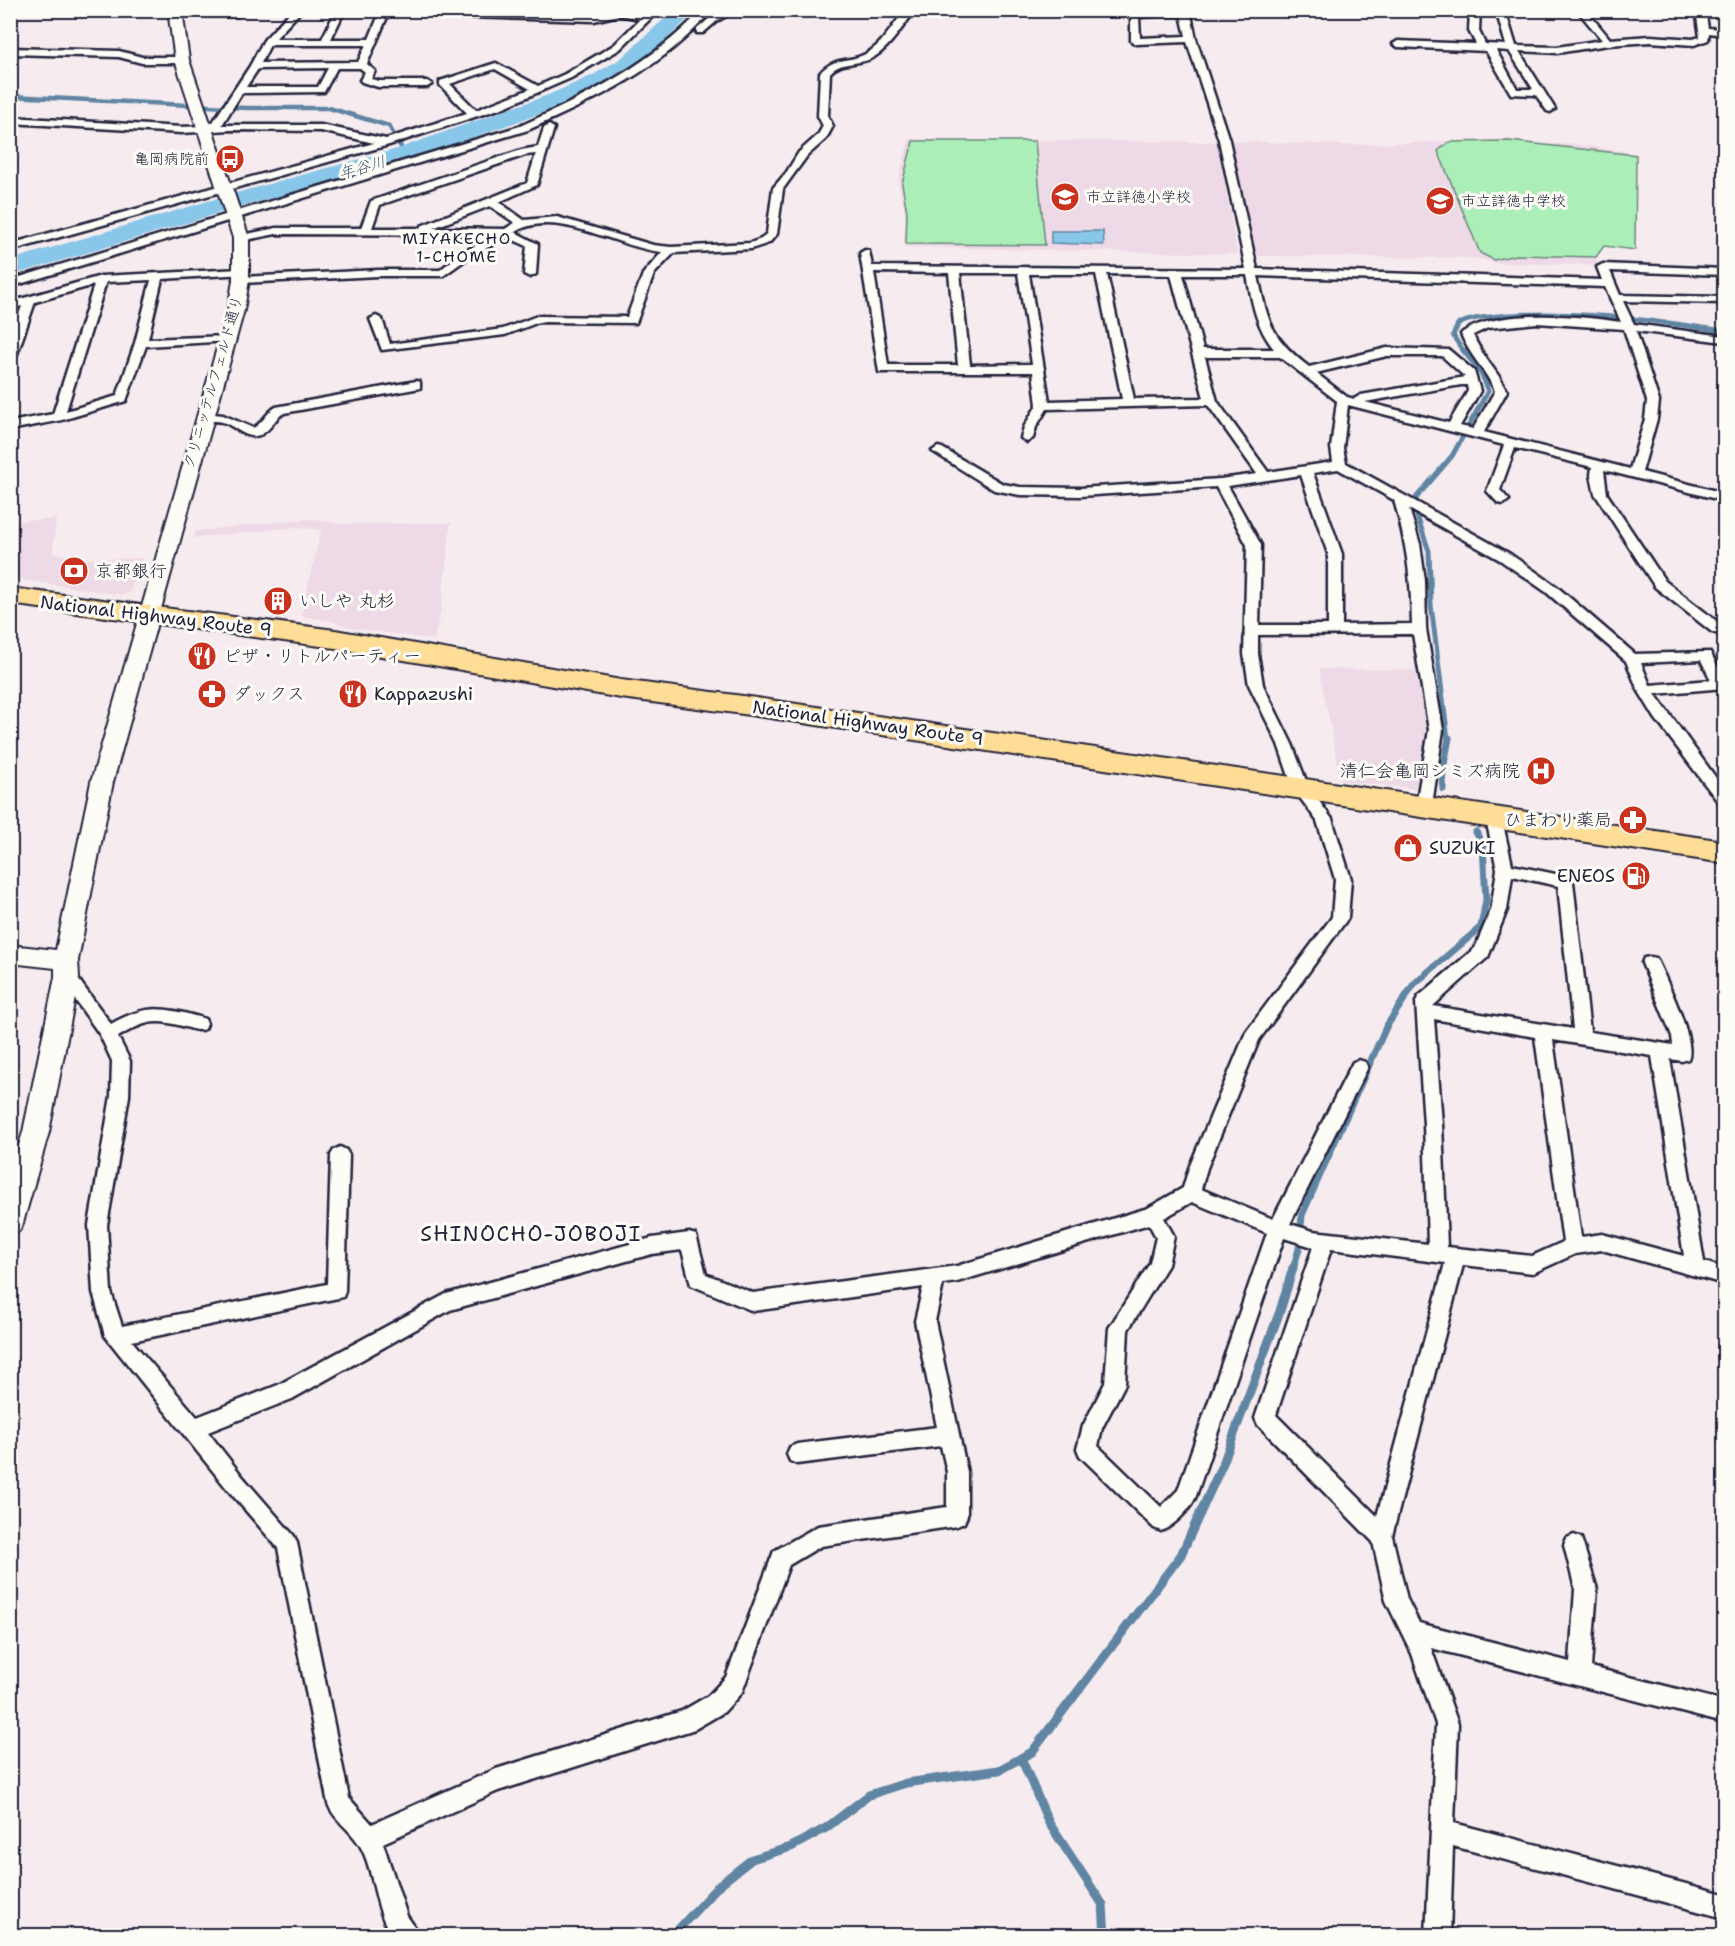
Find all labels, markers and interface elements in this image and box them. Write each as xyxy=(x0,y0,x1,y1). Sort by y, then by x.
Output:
bus stop icon: 亀岡病院前 xyxy=(214,143,246,175)
place label: 亀岡病院前 xyxy=(134,149,209,169)
water label: 年谷川 xyxy=(336,151,388,184)
school or university icon: 市立詳徳小学校 xyxy=(1049,181,1081,213)
school or university icon: 市立詳徳中学校 xyxy=(1424,185,1456,217)
place label: 市立詳徳小学校 xyxy=(1086,187,1191,207)
place label: 市立詳徳中学校 xyxy=(1461,191,1566,211)
district label: MIYAKECHO 1-CHOME xyxy=(402,228,512,267)
street label: クリニッテルフェルド通り xyxy=(179,293,247,471)
bank icon: 京都銀行 xyxy=(58,555,90,587)
place label: 京都銀行 xyxy=(95,559,167,583)
building icon: いしや 丸杉 xyxy=(262,585,294,617)
place label: いしや 丸杉 xyxy=(299,589,395,613)
street label: National Highway Route 9 xyxy=(39,590,273,642)
restaurant icon: ピザ・リトルパーティー xyxy=(186,640,218,672)
place label: ピザ・リトルパーティー xyxy=(223,644,421,668)
pharmacy icon: ダックス xyxy=(196,678,228,710)
restaurant icon: Kappazushi xyxy=(337,678,369,710)
place label: ダックス xyxy=(233,682,305,706)
place label: Kappazushi xyxy=(374,682,473,706)
street label: National Highway Route 9 xyxy=(751,695,985,751)
hospital icon: 清仁会亀岡シミズ病院 xyxy=(1525,755,1557,787)
place label: 清仁会亀岡シミズ病院 xyxy=(1340,759,1520,783)
pharmacy icon: ひまわり薬局 xyxy=(1617,804,1649,836)
place label: ひまわり薬局 xyxy=(1504,808,1612,832)
shop icon: SUZUKI xyxy=(1392,832,1424,864)
place label: SUZUKI xyxy=(1429,836,1496,860)
fuel station icon: ENEOS xyxy=(1620,860,1652,892)
place label: ENEOS xyxy=(1557,864,1615,888)
district label: SHINOCHO-JOBOJI xyxy=(420,1220,642,1248)

